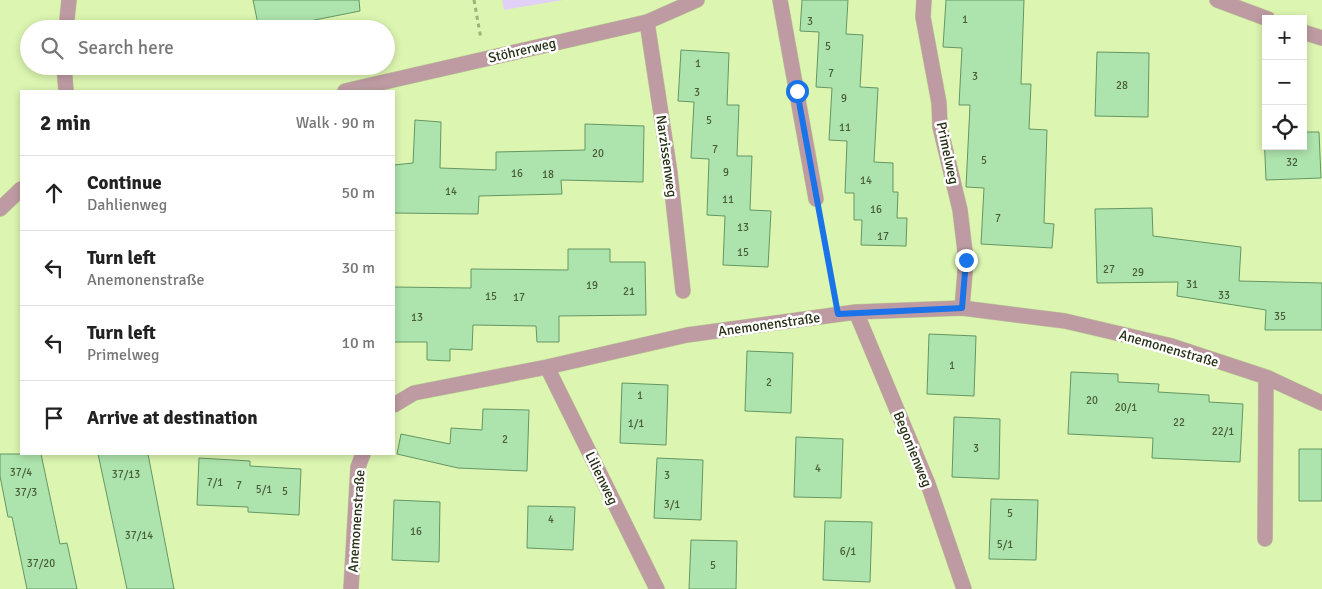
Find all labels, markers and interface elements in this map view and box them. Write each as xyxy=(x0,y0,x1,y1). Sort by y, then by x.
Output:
house number: 1 xyxy=(962,13,968,26)
house number: 3 xyxy=(807,15,813,28)
map controls xyxy=(1262,15,1307,150)
button: + xyxy=(1262,15,1307,60)
search box xyxy=(20,20,395,75)
icon: search xyxy=(38,34,66,62)
street label: Stöhrerweg xyxy=(487,34,558,67)
text: Search here xyxy=(78,36,174,60)
house number: 5 xyxy=(825,40,831,53)
house number: 1 xyxy=(695,57,701,70)
button: − xyxy=(1262,60,1307,105)
house number: 7 xyxy=(828,67,834,80)
house number: 3 xyxy=(972,70,978,83)
house number: 28 xyxy=(1116,79,1128,92)
route start xyxy=(786,80,809,103)
house number: 3 xyxy=(694,86,700,99)
house number: 9 xyxy=(841,92,847,105)
button: locate xyxy=(1262,105,1307,150)
text: 2 min xyxy=(40,110,91,136)
text: Walk · 90 m xyxy=(296,113,375,133)
street label: Narzissenweg xyxy=(652,114,681,198)
house number: 5 xyxy=(706,114,712,127)
street label: Primelweg xyxy=(933,120,962,186)
house number: 11 xyxy=(839,121,851,134)
house number: 7 xyxy=(712,143,718,156)
house number: 20 xyxy=(592,147,604,160)
house number: 5 xyxy=(981,154,987,167)
house number: 32 xyxy=(1286,156,1298,169)
house number: 9 xyxy=(723,166,729,179)
house number: 16 xyxy=(511,167,523,180)
house number: 18 xyxy=(542,168,554,181)
text: Continue xyxy=(87,171,162,195)
house number: 14 xyxy=(860,174,872,187)
icon: ahead xyxy=(40,179,68,207)
text: 50 m xyxy=(341,183,375,203)
house number: 14 xyxy=(445,185,457,198)
house number: 11 xyxy=(722,193,734,206)
text: Dahlienweg xyxy=(87,195,167,215)
house number: 16 xyxy=(870,203,882,216)
house number: 7 xyxy=(995,212,1001,225)
house number: 13 xyxy=(737,221,749,234)
house number: 17 xyxy=(877,230,889,243)
text: Turn left xyxy=(87,246,156,270)
house number: 15 xyxy=(737,246,749,259)
route end xyxy=(955,249,978,272)
icon: left xyxy=(40,254,68,282)
text: 30 m xyxy=(341,258,375,278)
house number: 27 xyxy=(1103,263,1115,276)
house number: 29 xyxy=(1132,266,1144,279)
text: Anemonenstraße xyxy=(87,270,205,290)
house number: 31 xyxy=(1186,278,1198,291)
house number: 19 xyxy=(586,279,598,292)
house number: 21 xyxy=(623,285,635,298)
house number: 33 xyxy=(1218,289,1230,302)
house number: 15 xyxy=(485,290,497,303)
house number: 17 xyxy=(513,291,525,304)
street label: Anemonenstraße xyxy=(717,309,821,340)
house number: 35 xyxy=(1274,310,1286,323)
house number: 13 xyxy=(411,311,423,324)
text: Turn left xyxy=(87,321,156,345)
street label: Anemonenstraße xyxy=(1117,326,1221,371)
icon: left xyxy=(40,329,68,357)
text: 10 m xyxy=(341,333,375,353)
text: Primelweg xyxy=(87,345,159,365)
house number: 1 xyxy=(949,359,955,372)
house number: 2 xyxy=(766,376,772,389)
house number: 1 xyxy=(637,389,643,402)
house number: 20 xyxy=(1086,394,1098,407)
house number: 20/1 xyxy=(1115,401,1137,414)
icon: arrive xyxy=(40,404,68,432)
text: Arrive at destination xyxy=(87,406,258,430)
street label: Begonienweg xyxy=(890,409,935,490)
house number: 22 xyxy=(1173,416,1185,429)
house number: 1/1 xyxy=(628,417,644,430)
house number: 22/1 xyxy=(1212,425,1234,438)
house number: 2 xyxy=(502,433,508,446)
house number: 3 xyxy=(973,442,979,455)
street label: Lilienweg xyxy=(581,449,622,508)
house number: 4 xyxy=(815,462,821,475)
house number: 37/4 xyxy=(10,466,32,479)
house number: 37/13 xyxy=(112,468,140,481)
street label: Anemonenstraße xyxy=(344,469,369,573)
house number: 3 xyxy=(664,469,670,482)
house number: 7/1 xyxy=(207,476,223,489)
house number: 7 xyxy=(236,479,242,492)
house number: 5/1 xyxy=(256,483,272,496)
house number: 5 xyxy=(282,485,288,498)
house number: 37/3 xyxy=(15,486,37,499)
house number: 3/1 xyxy=(664,498,680,511)
house number: 5 xyxy=(1007,507,1013,520)
house number: 4 xyxy=(548,513,554,526)
house number: 16 xyxy=(410,525,422,538)
house number: 37/14 xyxy=(125,529,153,542)
house number: 5/1 xyxy=(997,538,1013,551)
house number: 6/1 xyxy=(840,545,856,558)
house number: 37/20 xyxy=(27,557,55,570)
house number: 5 xyxy=(710,559,716,572)

